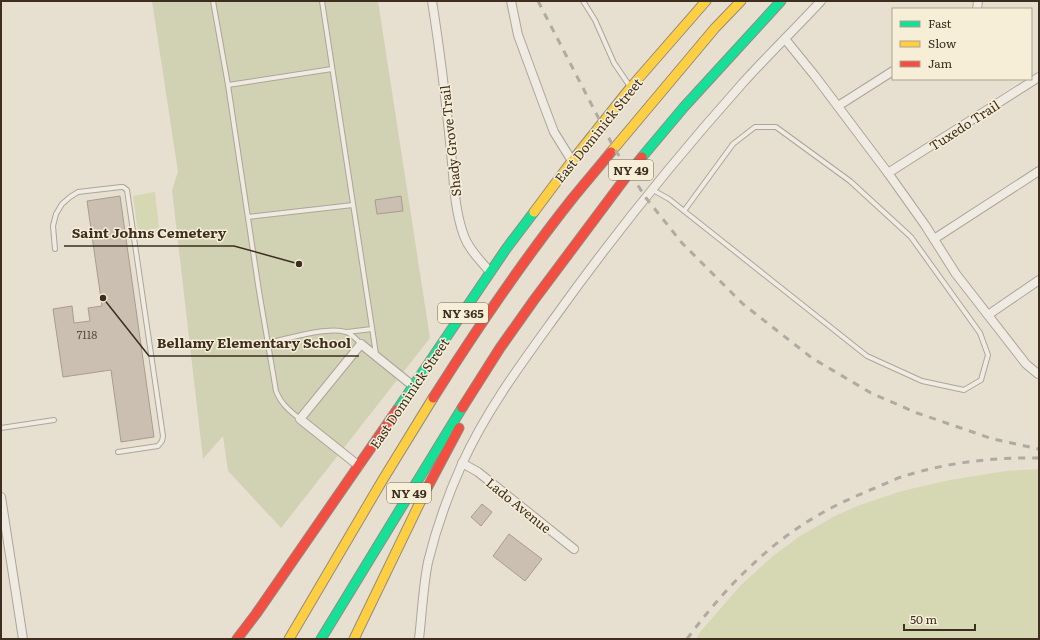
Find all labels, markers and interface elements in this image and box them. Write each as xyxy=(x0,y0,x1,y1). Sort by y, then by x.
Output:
legend xyxy=(892,8,1032,80)
text: Fast xyxy=(928,14,952,32)
text: Slow xyxy=(928,34,957,52)
text: Jam xyxy=(928,54,953,72)
street label: East Dominick Street xyxy=(550,73,647,187)
street label: Shady Grove Trail xyxy=(435,84,465,198)
street label: Tuxedo Trail xyxy=(925,95,1004,155)
road number: NY 49 xyxy=(609,160,653,180)
callout: Saint Johns Cemetery xyxy=(64,220,234,246)
text: Saint Johns Cemetery xyxy=(72,222,227,242)
road number: NY 365 xyxy=(438,303,488,323)
house number: 7118 xyxy=(77,326,97,342)
callout: Bellamy Elementary School xyxy=(149,330,359,356)
text: Bellamy Elementary School xyxy=(157,332,351,352)
street label: East Dominick Street xyxy=(365,333,454,452)
street label: Lado Avenue xyxy=(482,473,556,537)
road number: NY 49 xyxy=(387,483,431,503)
scale bar xyxy=(904,606,975,632)
text: 50 m xyxy=(910,610,937,628)

